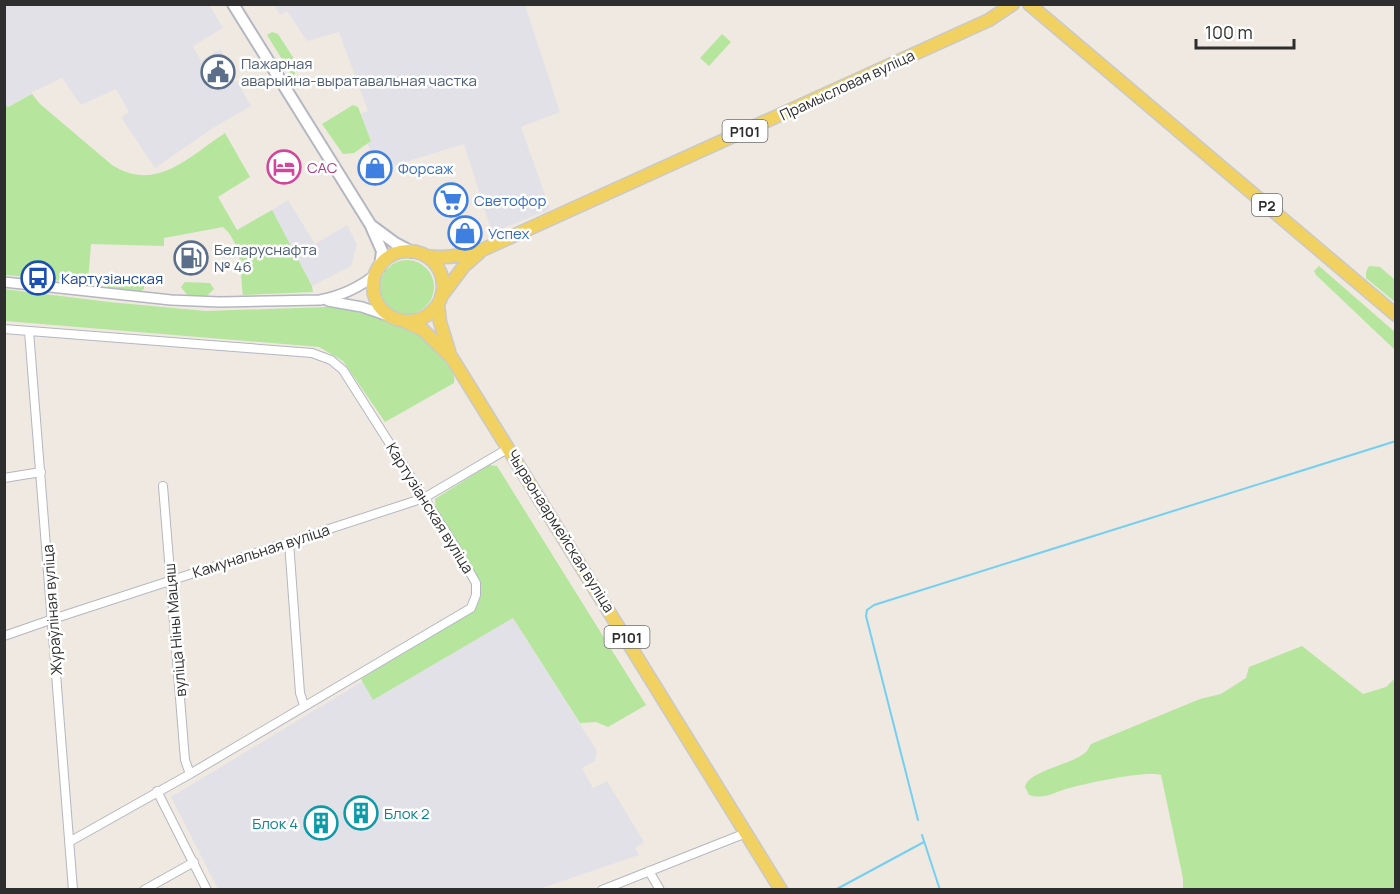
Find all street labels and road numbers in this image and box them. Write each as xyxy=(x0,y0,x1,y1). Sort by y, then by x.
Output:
street label: Прамысловая вуліца xyxy=(776,45,918,125)
road number: Р101 xyxy=(722,120,768,142)
road number: Р2 xyxy=(1252,194,1282,216)
street label: Картузіанская вуліца xyxy=(381,439,479,577)
street label: Чырвонаармейская вуліца xyxy=(502,446,620,616)
street label: Камунальная вуліца xyxy=(190,519,332,583)
street label: Жураўліная вуліца xyxy=(37,544,67,676)
street label: вуліца Ніны Мацяш xyxy=(159,562,191,698)
road number: Р101 xyxy=(604,626,650,648)

